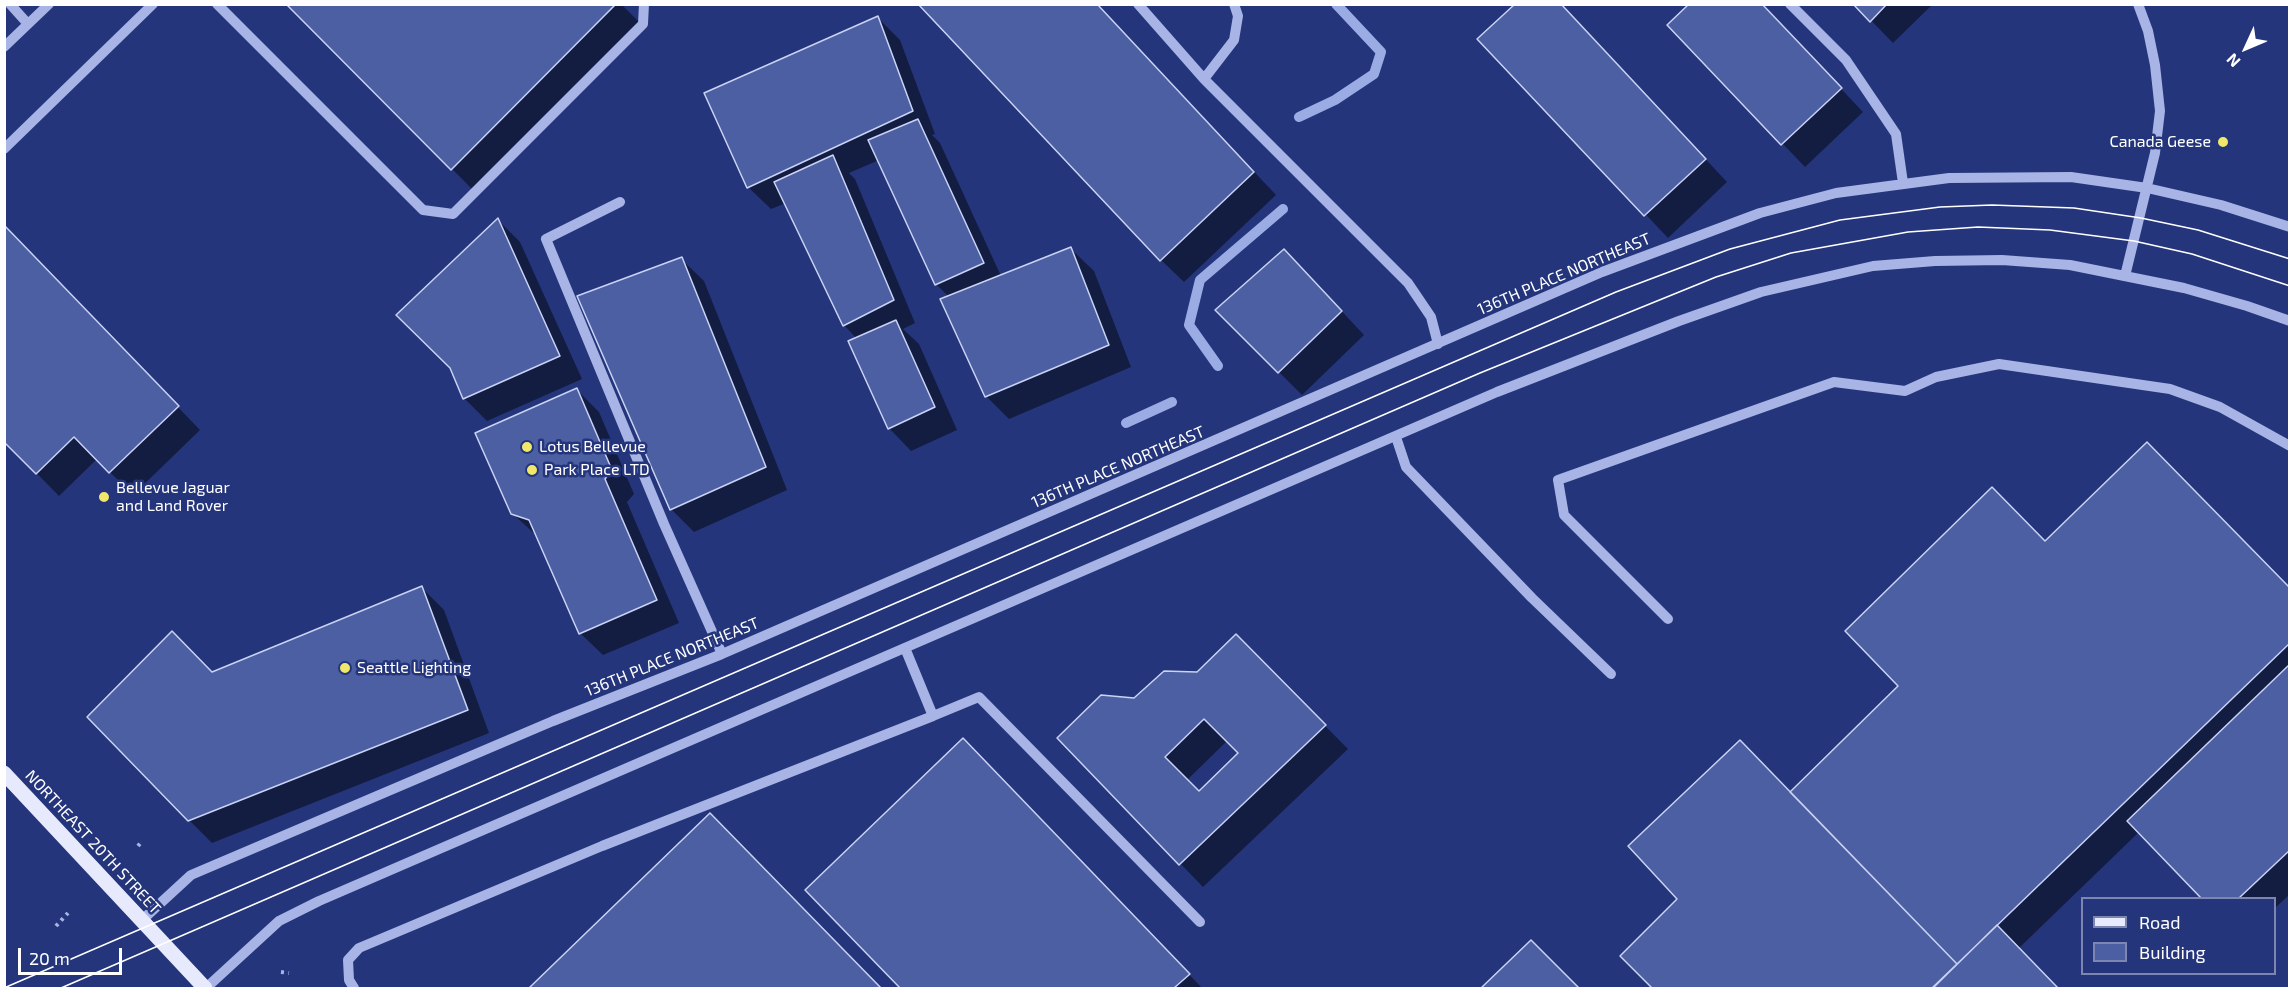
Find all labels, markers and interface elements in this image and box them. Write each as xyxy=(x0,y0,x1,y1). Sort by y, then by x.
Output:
north arrow xyxy=(2216,18,2276,78)
text: N xyxy=(2222,50,2244,72)
place label: Canada Geese xyxy=(2110,132,2211,152)
marker: Canada Geese xyxy=(2216,135,2230,149)
street label: 136TH PLACE NORTHEAST xyxy=(1475,229,1653,319)
street label: 136TH PLACE NORTHEAST xyxy=(1029,422,1207,512)
place label: Lotus Bellevue xyxy=(539,437,646,457)
marker: Lotus Bellevue xyxy=(520,440,534,454)
place label: Park Place LTD xyxy=(544,460,650,480)
marker: Park Place LTD xyxy=(525,463,539,477)
place label: Bellevue Jaguar and Land Rover xyxy=(116,478,230,516)
marker: Bellevue Jaguar and Land Rover xyxy=(97,490,111,504)
street label: 136TH PLACE NORTHEAST xyxy=(582,613,762,701)
place label: Seattle Lighting xyxy=(357,658,471,678)
marker: Seattle Lighting xyxy=(338,661,352,675)
street label: NORTHEAST 20TH STREET xyxy=(21,766,165,918)
legend xyxy=(2081,897,2276,975)
text: Road xyxy=(2139,911,2180,933)
scale bar xyxy=(21,936,124,974)
text: Building xyxy=(2139,941,2206,963)
text: 20 m xyxy=(29,947,70,969)

